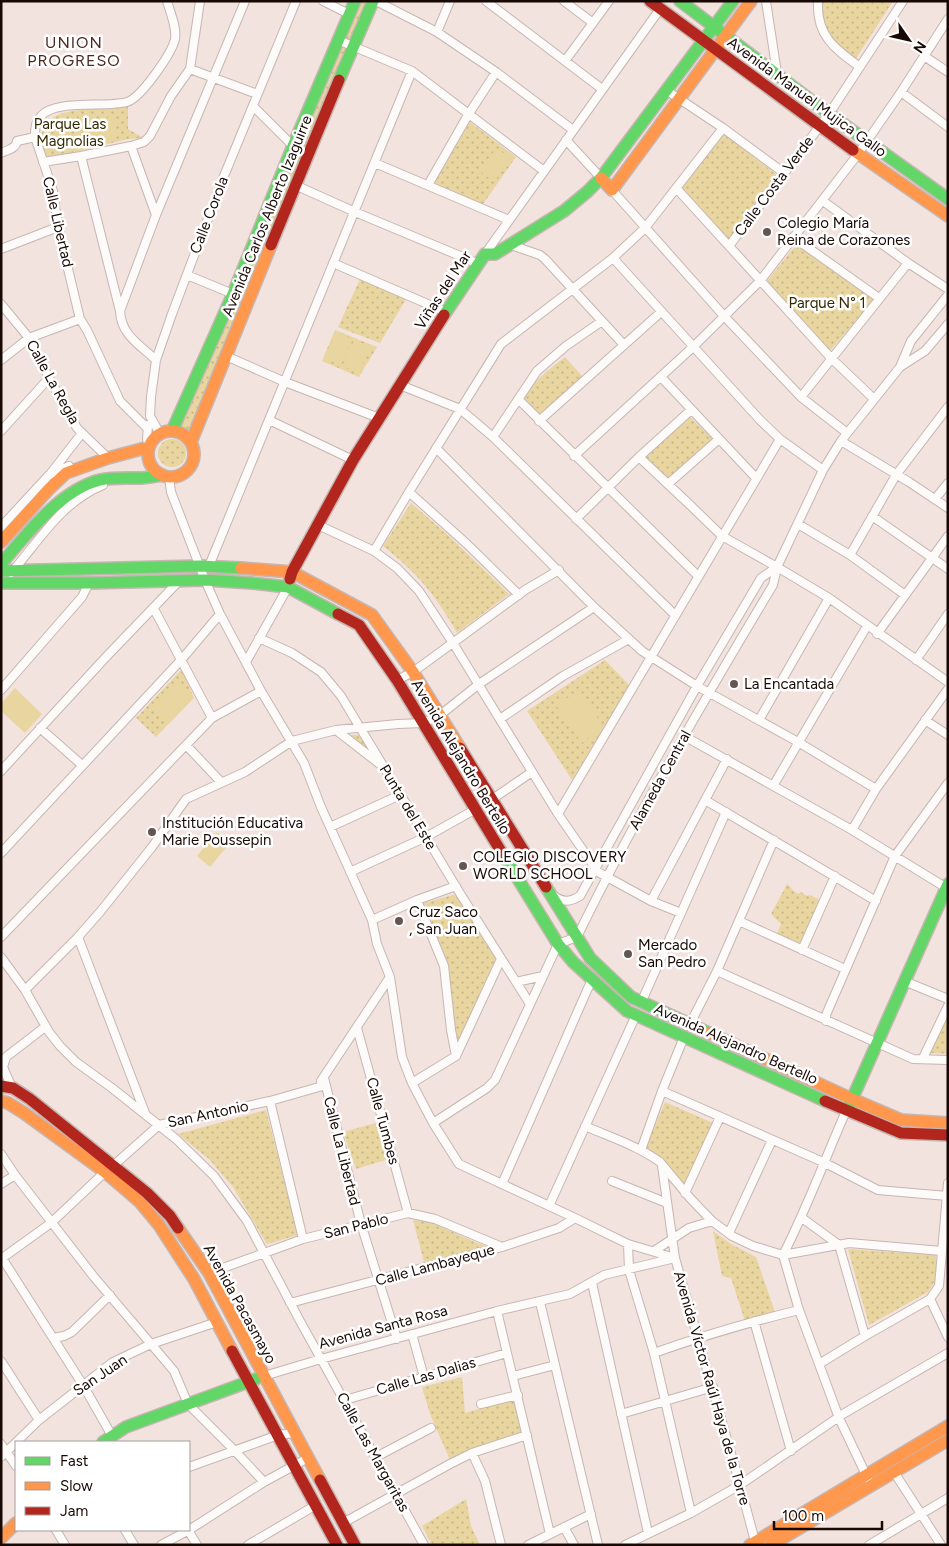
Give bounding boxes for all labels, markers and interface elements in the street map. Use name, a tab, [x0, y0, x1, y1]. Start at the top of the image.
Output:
north arrow	[884, 15, 934, 65]
district label: UNION PROGRESO	[27, 33, 121, 70]
street label: Avenida Manuel Mujica Gallo	[724, 33, 890, 161]
text: N	[909, 38, 929, 56]
street label: Avenida Carlos Alberto Izaguirre	[218, 113, 316, 319]
park label: Parque Las Magnolias	[34, 115, 106, 150]
street label: Calle Costa Verde	[731, 132, 817, 240]
street label: Calle Corola	[186, 174, 232, 256]
street label: Calle Libertad	[39, 175, 77, 269]
place label: Colegio María Reina de Corazones	[777, 214, 910, 249]
marker: Colegio María Reina de Corazones	[761, 226, 773, 238]
street label: Viñas del Mar	[411, 247, 475, 333]
park label: Parque N° 1	[788, 294, 866, 312]
street label: Calle La Regla	[22, 337, 84, 427]
place label: La Encantada	[744, 675, 834, 693]
street label: Avenida Alejandro Bertello	[408, 676, 515, 838]
marker: La Encantada	[728, 678, 740, 690]
street label: Alameda Central	[625, 727, 695, 833]
street label: Punta del Este	[376, 761, 440, 853]
place label: Institución Educativa Marie Poussepin	[162, 814, 303, 849]
marker: Institución Educativa Marie Poussepin	[146, 826, 158, 838]
place label: COLEGIO DISCOVERY WORLD SCHOOL	[473, 848, 626, 883]
marker: COLEGIO DISCOVERY WORLD SCHOOL	[457, 860, 469, 872]
place label: Cruz Saco , San Juan	[409, 903, 478, 938]
marker: Cruz Saco , San Juan	[393, 915, 405, 927]
place label: Mercado San Pedro	[638, 936, 707, 971]
marker: Mercado San Pedro	[622, 948, 634, 960]
street label: Avenida Alejandro Bertello	[651, 1000, 821, 1088]
street label: Calle Tumbes	[363, 1075, 403, 1167]
street label: Calle La Libertad	[320, 1095, 364, 1207]
street label: San Antonio	[166, 1097, 250, 1131]
street label: San Pablo	[322, 1209, 390, 1243]
street label: Calle Lambayeque	[373, 1240, 497, 1290]
street label: Avenida Pacasmayo	[200, 1241, 280, 1367]
street label: Avenida Víctor Raúl Haya de la Torre	[670, 1269, 754, 1507]
street label: Avenida Santa Rosa	[317, 1301, 449, 1353]
street label: San Juan	[70, 1350, 130, 1400]
street label: Calle Las Dalias	[374, 1353, 478, 1399]
street label: Calle Las Margaritas	[333, 1389, 413, 1515]
legend	[15, 1441, 190, 1531]
text: Fast	[60, 1452, 89, 1470]
text: Slow	[60, 1477, 93, 1495]
scale bar	[774, 1498, 882, 1530]
text: Jam	[60, 1502, 88, 1520]
text: 100 m	[782, 1507, 824, 1525]

